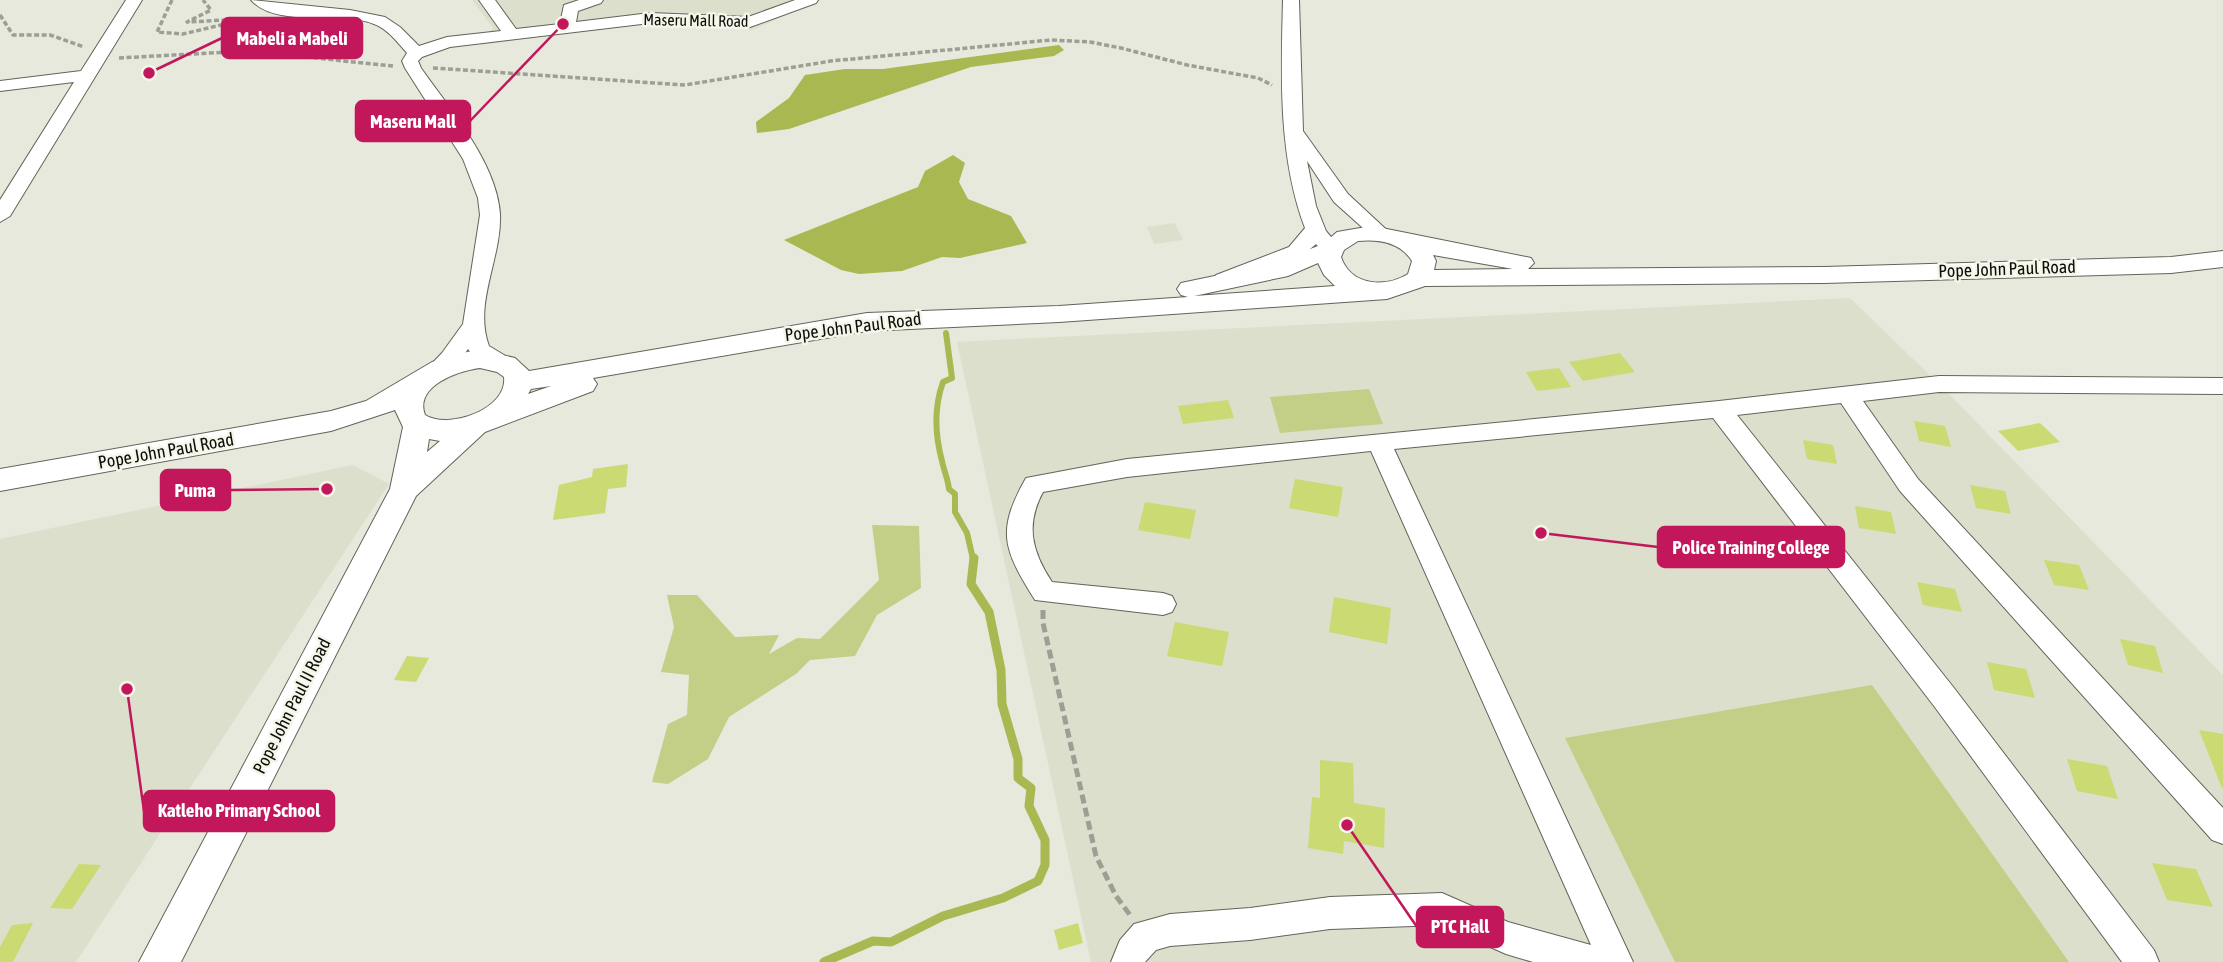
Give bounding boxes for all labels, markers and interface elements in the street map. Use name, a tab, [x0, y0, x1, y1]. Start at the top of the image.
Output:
street label: Maseru Mall Road	[643, 10, 749, 30]
callout: Mabeli a Mabeli	[222, 18, 362, 58]
text: Mabeli a Mabeli	[236, 27, 348, 49]
callout: Maseru Mall	[356, 101, 470, 141]
text: Maseru Mall	[370, 110, 457, 132]
street label: Pope John Paul Road	[1938, 256, 2076, 281]
street label: Pope John Paul Road	[783, 308, 922, 345]
street label: Pope John Paul Road	[96, 428, 235, 473]
callout: Puma	[161, 470, 230, 510]
text: Puma	[174, 479, 216, 501]
callout: Police Training College	[1658, 527, 1844, 567]
text: Police Training College	[1672, 536, 1830, 558]
street label: Pope John Paul II Road	[248, 635, 335, 777]
callout: Katleho Primary School	[144, 791, 334, 831]
text: Katleho Primary School	[158, 799, 321, 821]
callout: PTC Hall	[1417, 907, 1503, 947]
text: PTC Hall	[1431, 915, 1490, 937]

